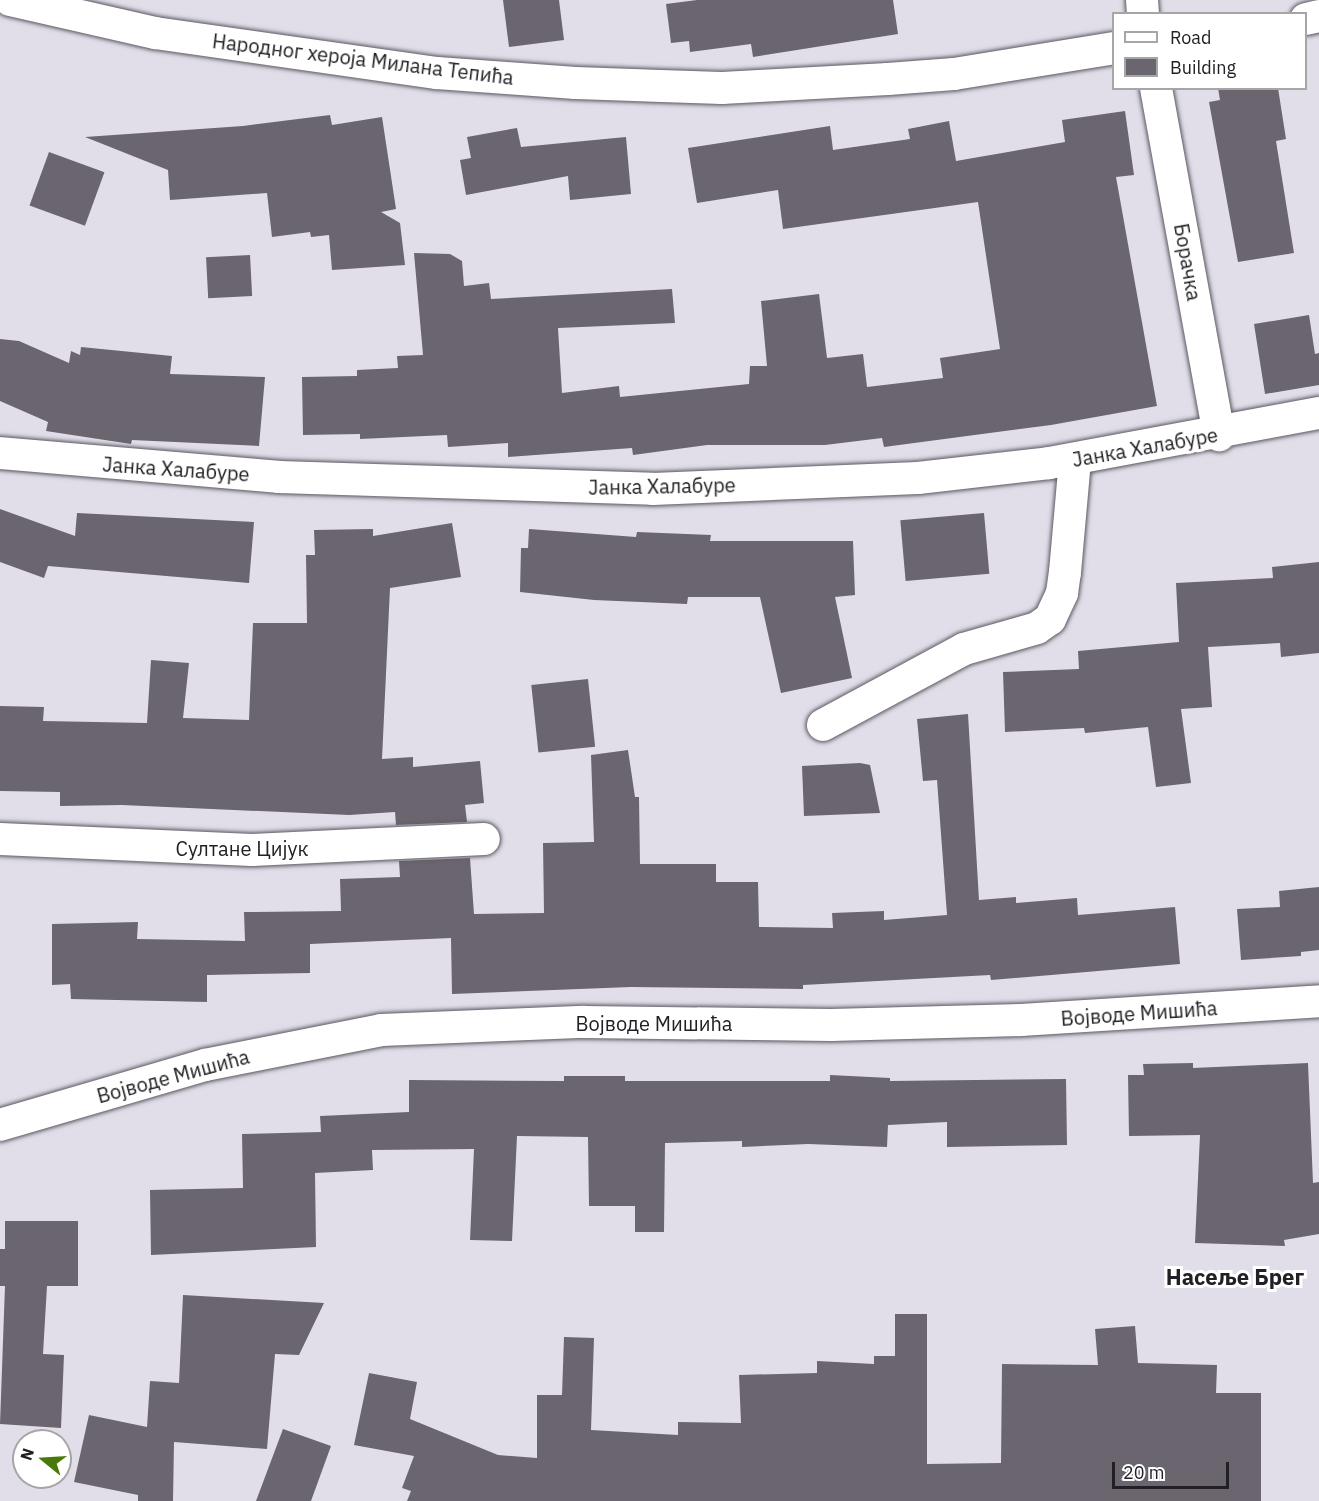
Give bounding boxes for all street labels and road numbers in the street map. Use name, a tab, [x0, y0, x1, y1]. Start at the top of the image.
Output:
street label: Народног хероја Милана Тепића	[211, 29, 515, 89]
street label: Борачка	[1169, 221, 1207, 303]
street label: Јанка Халабуре	[1070, 422, 1220, 472]
street label: Јанка Халабуре	[102, 452, 250, 486]
street label: Јанка Халабуре	[588, 473, 736, 499]
street label: Султане Цијук	[175, 836, 309, 860]
street label: Војводе Мишића	[1060, 996, 1218, 1030]
street label: Војводе Мишића	[576, 1011, 732, 1035]
street label: Војводе Мишића	[94, 1044, 252, 1108]

